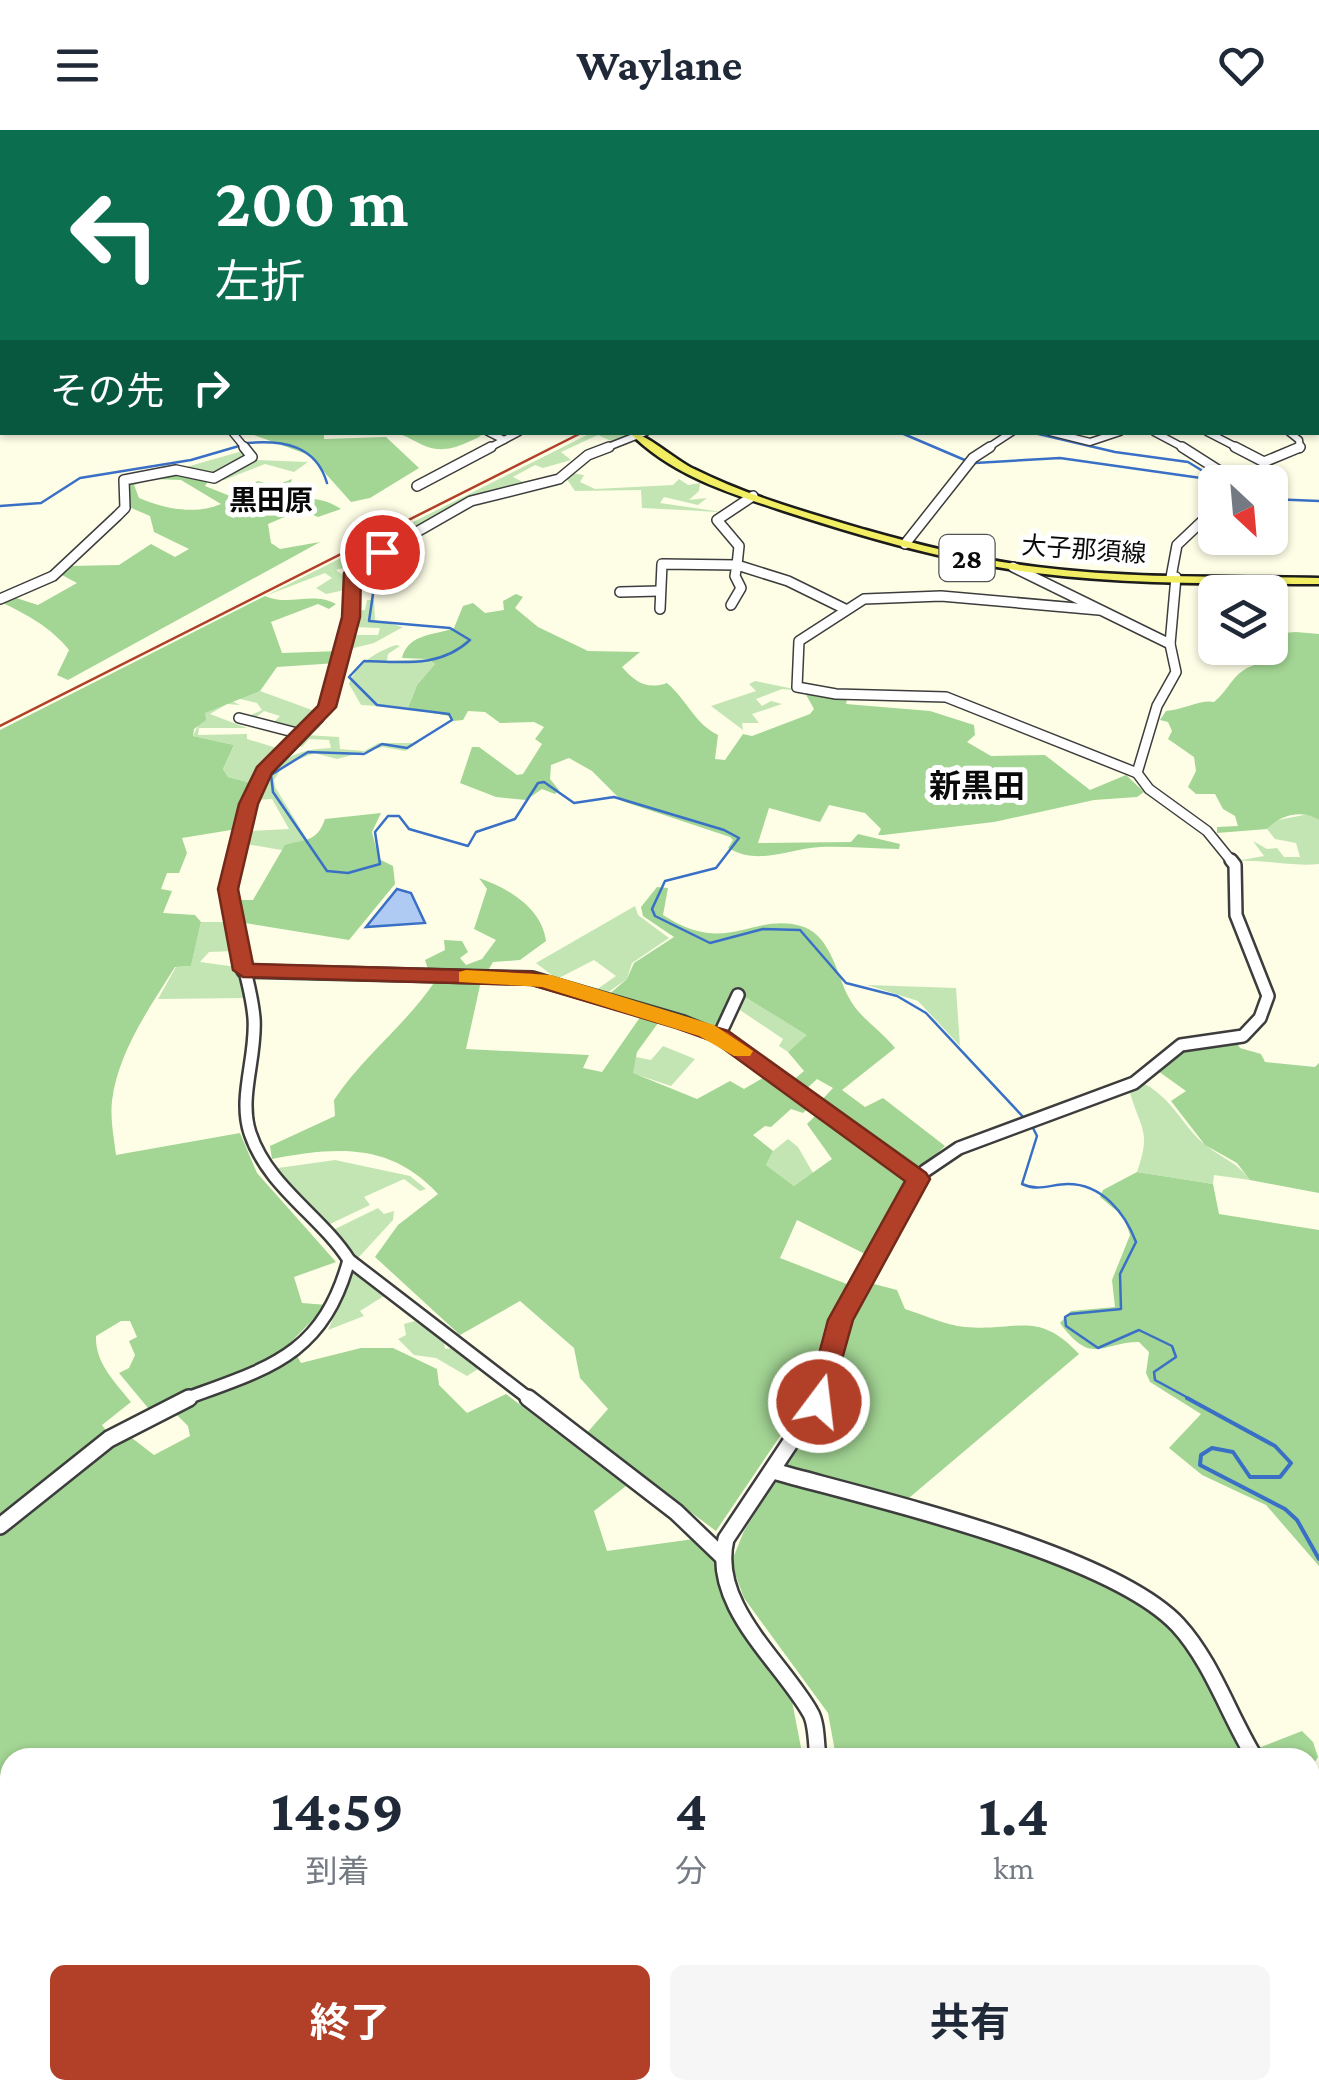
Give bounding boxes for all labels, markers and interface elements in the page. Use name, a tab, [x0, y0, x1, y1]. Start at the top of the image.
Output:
icon: menu	[50, 38, 105, 93]
icon: heart	[1214, 38, 1269, 93]
text: Waylane	[576, 40, 743, 90]
text: 200 m	[215, 163, 408, 241]
icon: left	[50, 170, 180, 300]
text: 左折	[215, 257, 305, 307]
icon: right	[184, 360, 239, 415]
text: その先	[50, 370, 164, 412]
north arrow	[1198, 465, 1288, 555]
map controls	[1198, 465, 1288, 665]
district label: 黒田原	[229, 485, 313, 516]
pin	[340, 510, 425, 595]
icon: arrive	[355, 525, 410, 580]
street label: 大子那須線	[1021, 532, 1147, 567]
road number: 28	[940, 535, 994, 581]
button: layers	[1198, 575, 1288, 665]
district label: 新黒田	[929, 768, 1025, 804]
position arrow	[767, 1350, 871, 1454]
text: 14:59	[271, 1776, 404, 1843]
text: 4	[675, 1776, 707, 1843]
text: 1.4	[978, 1781, 1049, 1848]
text: km	[993, 1850, 1034, 1886]
text: 到着	[306, 1853, 370, 1889]
text: 分	[675, 1853, 707, 1889]
button: 終了	[50, 1965, 650, 2080]
button: 共有	[670, 1965, 1270, 2080]

